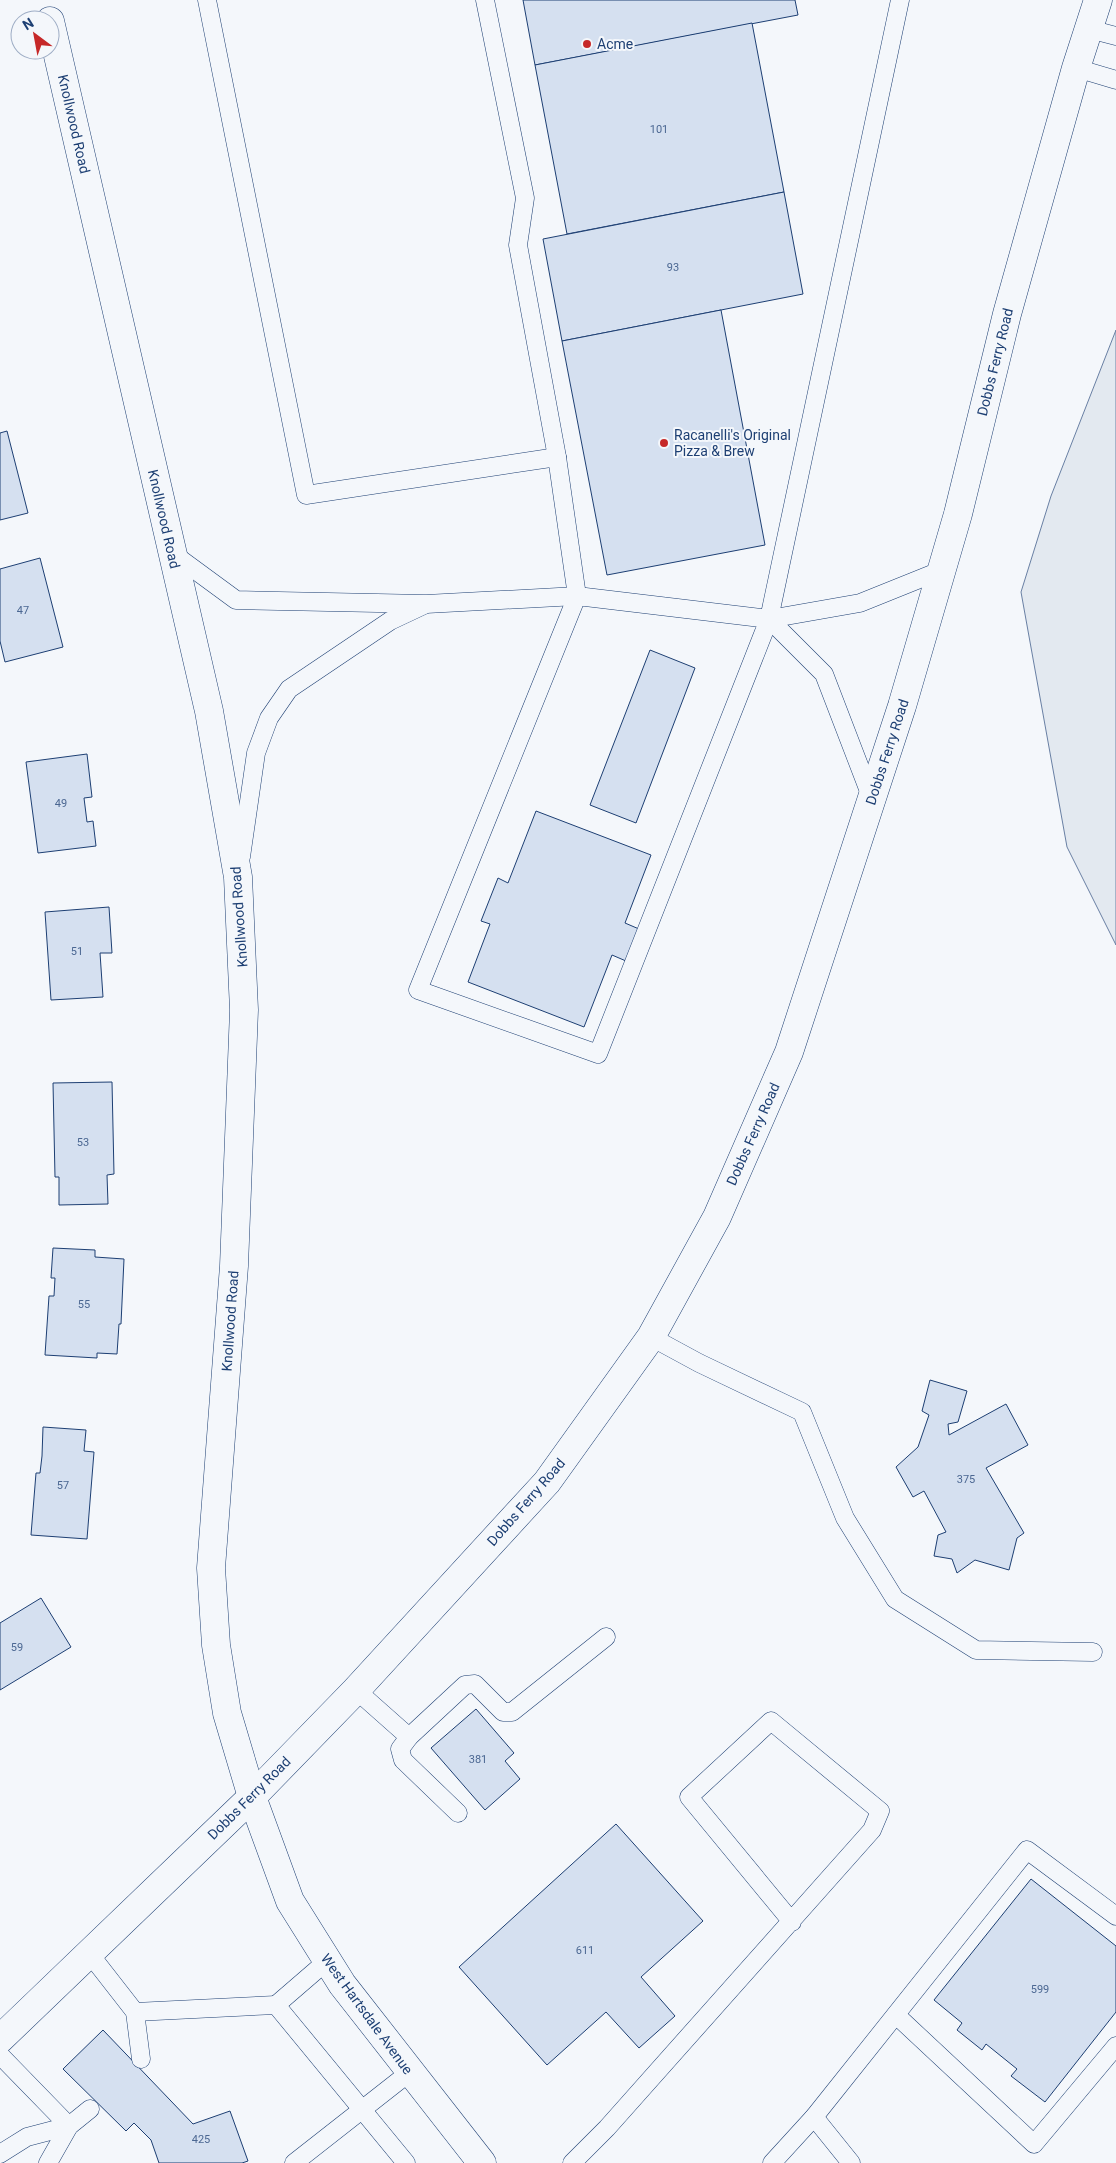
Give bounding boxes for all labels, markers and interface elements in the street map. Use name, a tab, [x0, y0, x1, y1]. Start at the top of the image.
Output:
north arrow	[10, 10, 60, 60]
text: N	[20, 15, 37, 33]
place label: Acme	[597, 36, 633, 52]
marker: Acme	[581, 38, 593, 50]
street label: Knollwood Road	[55, 73, 93, 175]
house number: 101	[650, 123, 668, 136]
house number: 93	[667, 261, 679, 274]
street label: Dobbs Ferry Road	[974, 306, 1016, 418]
place label: Racanelli's Original Pizza & Brew	[674, 427, 791, 459]
marker: Racanelli's Original Pizza & Brew	[658, 437, 670, 449]
street label: Knollwood Road	[145, 468, 183, 570]
house number: 47	[17, 604, 29, 617]
street label: Dobbs Ferry Road	[862, 697, 912, 807]
house number: 49	[55, 797, 67, 810]
street label: Knollwood Road	[227, 866, 251, 968]
house number: 51	[71, 945, 83, 958]
street label: Dobbs Ferry Road	[723, 1080, 783, 1188]
house number: 53	[77, 1136, 89, 1149]
street label: Knollwood Road	[218, 1270, 242, 1372]
house number: 55	[78, 1298, 90, 1311]
street label: Dobbs Ferry Road	[484, 1455, 568, 1549]
house number: 375	[957, 1473, 975, 1486]
house number: 57	[57, 1479, 69, 1492]
house number: 59	[11, 1641, 23, 1654]
street label: Dobbs Ferry Road	[204, 1753, 294, 1843]
house number: 381	[469, 1753, 487, 1766]
house number: 611	[576, 1944, 594, 1957]
street label: West Hartsdale Avenue	[318, 1951, 416, 2077]
house number: 599	[1031, 1983, 1049, 1996]
house number: 425	[192, 2133, 210, 2146]

